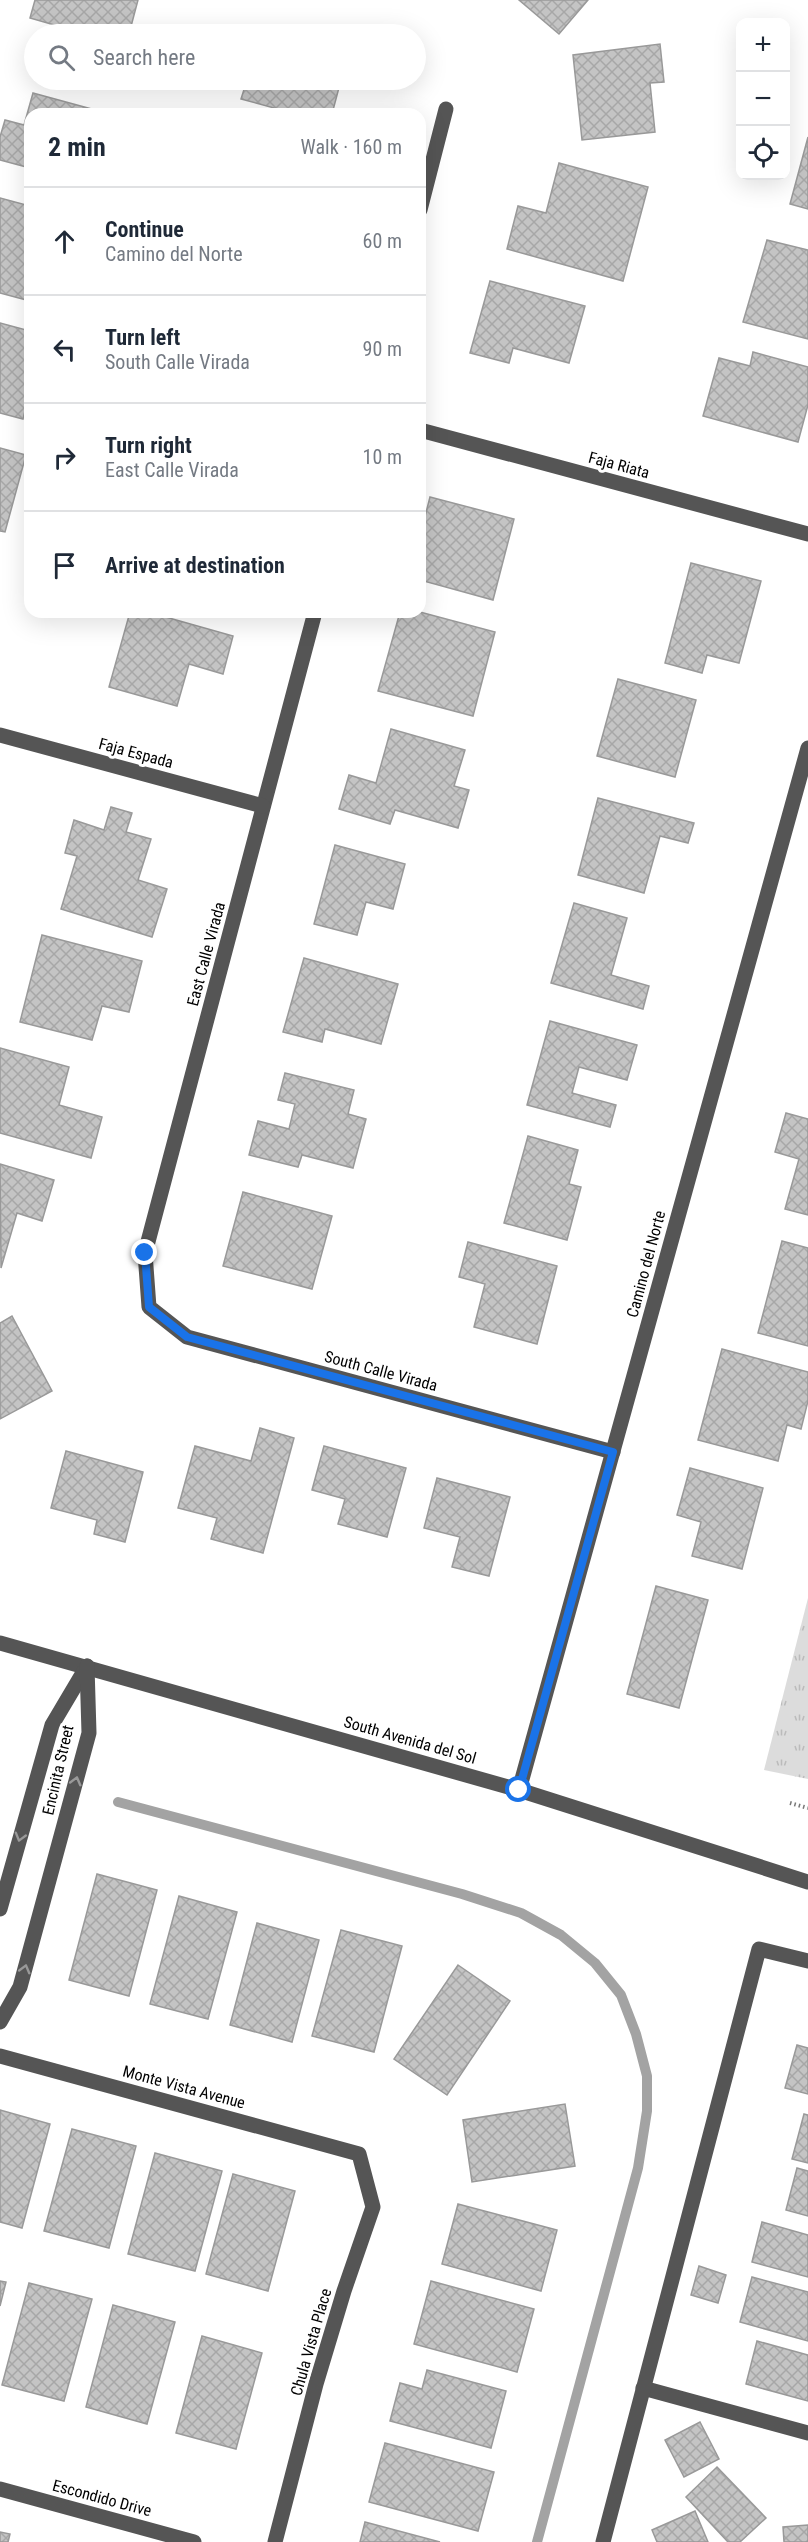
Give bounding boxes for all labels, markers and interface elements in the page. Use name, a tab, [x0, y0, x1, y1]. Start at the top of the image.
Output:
map controls	[736, 18, 790, 180]
button: +	[736, 18, 790, 72]
search box	[24, 24, 426, 90]
icon: search	[45, 41, 78, 74]
text: Search here	[93, 45, 195, 70]
button: −	[736, 72, 790, 126]
button: locate	[736, 126, 790, 180]
text: 2 min	[48, 132, 106, 162]
text: Walk · 160 m	[301, 135, 402, 159]
text: Continue	[105, 217, 184, 242]
icon: ahead	[48, 225, 81, 258]
text: 60 m	[363, 229, 402, 253]
text: Camino del Norte	[105, 242, 243, 266]
text: Turn left	[105, 325, 180, 350]
icon: left	[48, 333, 81, 366]
text: 90 m	[363, 337, 402, 361]
text: South Calle Virada	[105, 350, 250, 374]
text: Turn right	[105, 433, 192, 458]
icon: right	[48, 441, 81, 474]
text: 10 m	[363, 445, 402, 469]
street label: Faja Riata	[586, 448, 652, 482]
text: East Calle Virada	[105, 458, 239, 482]
icon: arrive	[48, 549, 81, 582]
text: Arrive at destination	[105, 553, 285, 578]
street label: Faja Espada	[97, 734, 175, 772]
street label: East Calle Virada	[183, 900, 229, 1008]
street label: Camino del Norte	[623, 1208, 669, 1320]
route end	[131, 1239, 157, 1265]
street label: South Calle Virada	[323, 1347, 439, 1395]
street label: South Avenida del Sol	[342, 1712, 478, 1768]
street label: Encinita Street	[38, 1723, 78, 1817]
one-way arrow	[68, 1776, 81, 1786]
route start	[505, 1776, 531, 1802]
one-way arrow	[15, 1832, 28, 1842]
one-way arrow	[17, 1964, 30, 1974]
street label: Monte Vista Avenue	[121, 2062, 247, 2112]
street label: Chula Vista Place	[287, 2286, 335, 2398]
street label: Escondido Drive	[50, 2476, 154, 2520]

